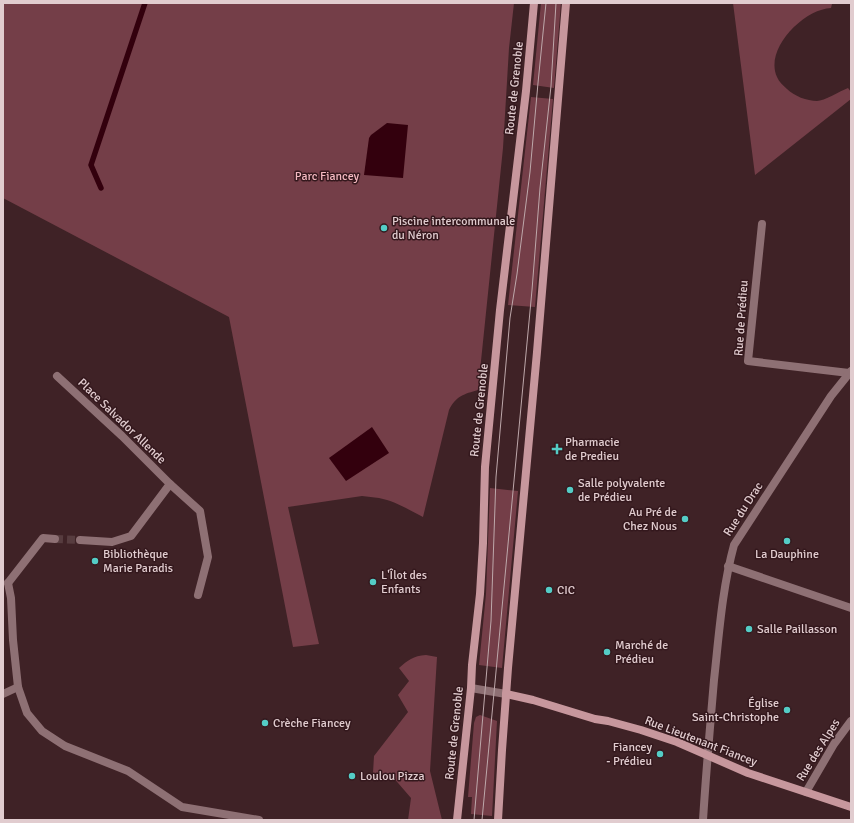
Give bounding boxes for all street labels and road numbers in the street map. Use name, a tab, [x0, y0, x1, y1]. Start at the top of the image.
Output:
street label: Route de Grenoble	[502, 41, 527, 136]
street label: Rue de Prédieu	[731, 280, 752, 357]
street label: Route de Grenoble	[467, 363, 492, 458]
street label: Place Salvador Allende	[74, 375, 169, 467]
street label: Rue du Drac	[720, 479, 767, 539]
street label: Route de Grenoble	[442, 686, 467, 781]
street label: Rue Lieutenant Fiancey	[642, 713, 760, 770]
street label: Rue des Alpes	[793, 716, 844, 784]

